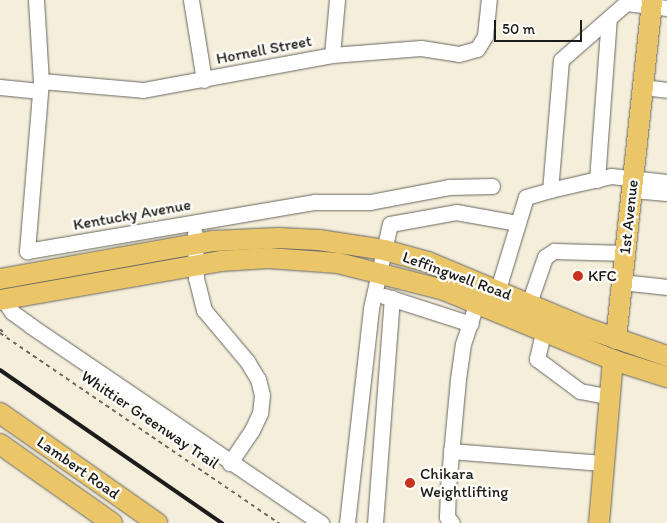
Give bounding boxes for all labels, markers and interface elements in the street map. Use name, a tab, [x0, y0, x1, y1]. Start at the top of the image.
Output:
scale bar	[497, 10, 584, 42]
text: 50 m	[502, 20, 535, 38]
street label: Hornell Street	[215, 31, 313, 69]
street label: 1st Avenue	[616, 179, 642, 255]
street label: Kentucky Avenue	[72, 195, 192, 235]
street label: Leffingwell Road	[400, 247, 514, 305]
place label: KFC	[588, 266, 617, 286]
marker: KFC	[572, 270, 584, 282]
street label: Whittier Greenway Trail	[78, 367, 222, 473]
street label: Lambert Road	[33, 433, 123, 503]
place label: Chikara Weightlifting	[420, 464, 508, 502]
marker: Chikara Weightlifting	[404, 477, 416, 489]

